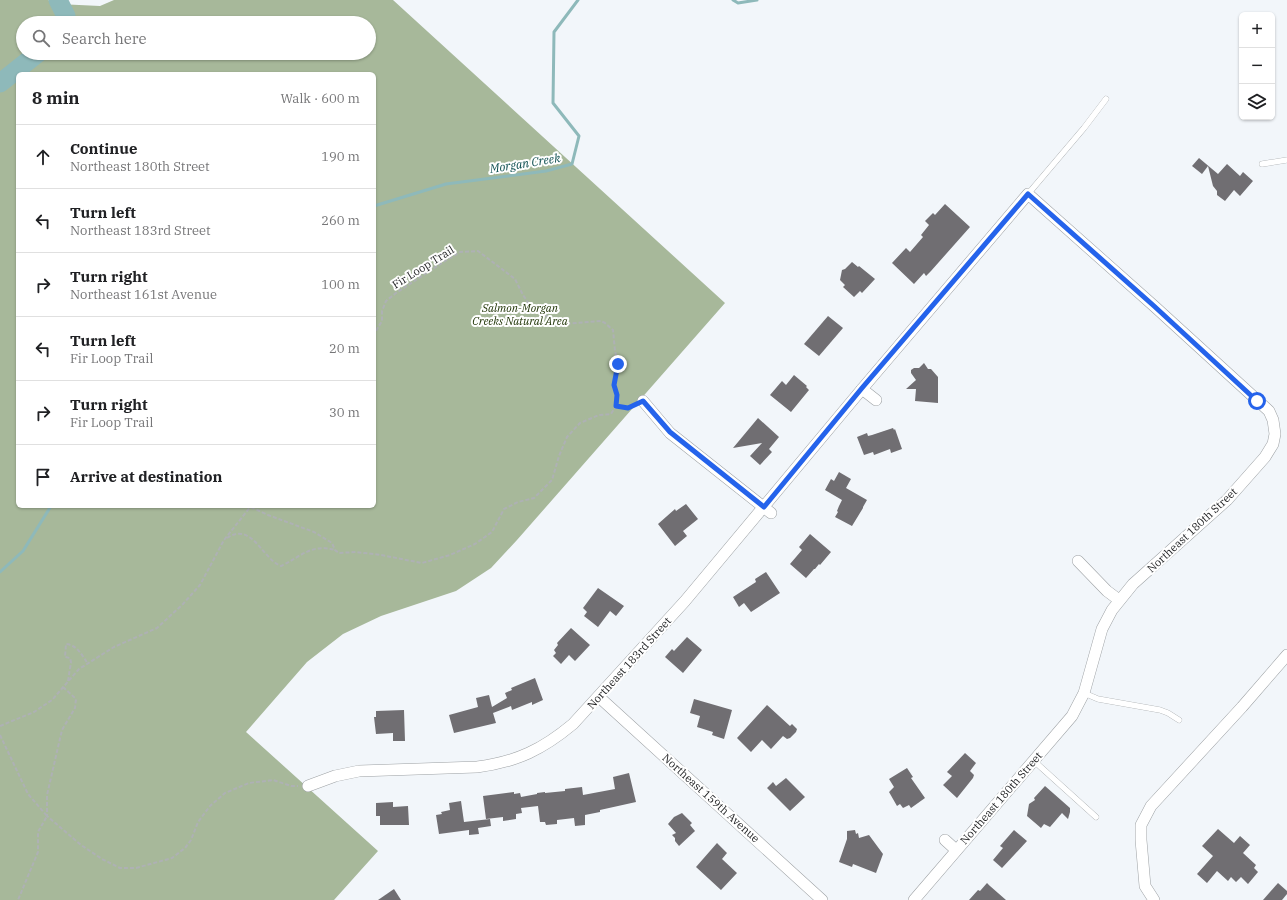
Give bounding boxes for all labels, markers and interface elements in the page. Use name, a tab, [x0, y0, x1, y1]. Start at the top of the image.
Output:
map controls	[1239, 12, 1275, 120]
button: +	[1239, 12, 1275, 48]
search box	[16, 16, 376, 60]
icon: search	[30, 27, 52, 49]
text: Search here	[62, 29, 147, 48]
button: −	[1239, 48, 1275, 84]
button: layers	[1239, 84, 1275, 120]
text: 8 min	[32, 87, 80, 109]
text: Walk · 600 m	[281, 90, 360, 107]
text: Continue	[70, 139, 137, 158]
icon: ahead	[32, 146, 54, 168]
text: 190 m	[321, 148, 360, 165]
water label: Morgan Creek	[488, 150, 562, 176]
text: Northeast 180th Street	[70, 158, 210, 175]
text: Turn left	[70, 203, 136, 222]
icon: left	[32, 210, 54, 232]
text: 260 m	[321, 212, 360, 229]
text: Northeast 183rd Street	[70, 222, 211, 239]
street label: Fir Loop Trail	[389, 242, 457, 292]
text: Turn right	[70, 267, 148, 286]
icon: right	[32, 274, 54, 296]
text: 100 m	[321, 276, 360, 293]
text: Northeast 161st Avenue	[70, 286, 217, 303]
park label: Salmon-Morgan Creeks Natural Area	[472, 301, 568, 328]
text: Turn left	[70, 331, 136, 350]
icon: left	[32, 338, 54, 360]
text: 20 m	[329, 340, 360, 357]
text: Fir Loop Trail	[70, 350, 153, 367]
route end	[609, 355, 627, 373]
route start	[1248, 392, 1266, 410]
text: Turn right	[70, 395, 148, 414]
icon: right	[32, 402, 54, 424]
text: 30 m	[329, 404, 360, 421]
text: Fir Loop Trail	[70, 414, 153, 431]
icon: arrive	[32, 466, 54, 488]
text: Arrive at destination	[70, 467, 222, 486]
street label: Northeast 180th Street	[1144, 485, 1240, 575]
street label: Northeast 183rd Street	[584, 614, 674, 712]
street label: Northeast 180th Street	[957, 749, 1045, 847]
street label: Northeast 159th Avenue	[660, 751, 763, 845]

